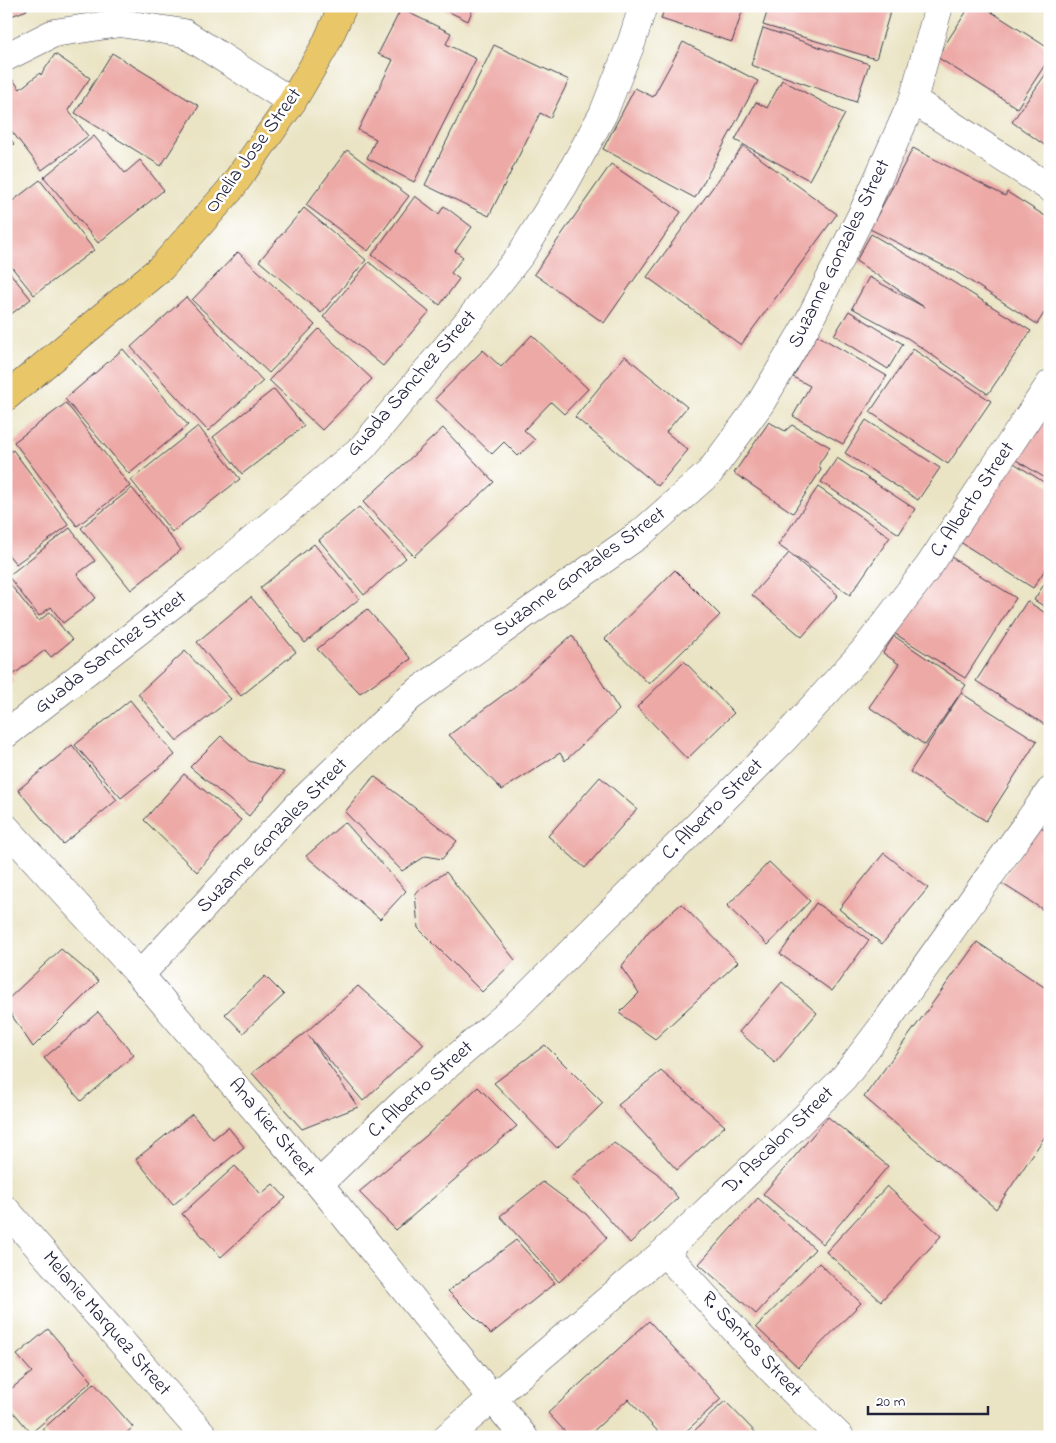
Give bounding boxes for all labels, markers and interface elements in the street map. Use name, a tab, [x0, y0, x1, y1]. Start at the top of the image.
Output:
street label: Onelia Jose Street	[198, 82, 310, 220]
street label: Suzanne Gonzales Street	[782, 154, 899, 353]
street label: Guada Sanchez Street	[340, 304, 484, 464]
street label: C. Alberto Street	[924, 436, 1023, 564]
street label: Suzanne Gonzales Street	[488, 500, 672, 646]
street label: Guada Sanchez Street	[29, 584, 194, 722]
street label: Suzanne Gonzales Street	[191, 751, 356, 921]
street label: C. Alberto Street	[655, 752, 771, 868]
street label: C. Alberto Street	[362, 1034, 481, 1146]
street label: Ana Kier Street	[221, 1072, 321, 1184]
street label: D. Ascalon Street	[716, 1080, 841, 1202]
street label: Melanie Marquez Street	[35, 1245, 178, 1403]
street label: R. Santos Street	[694, 1285, 808, 1405]
scale bar	[868, 1383, 988, 1415]
text: 20 m	[876, 1391, 906, 1413]

